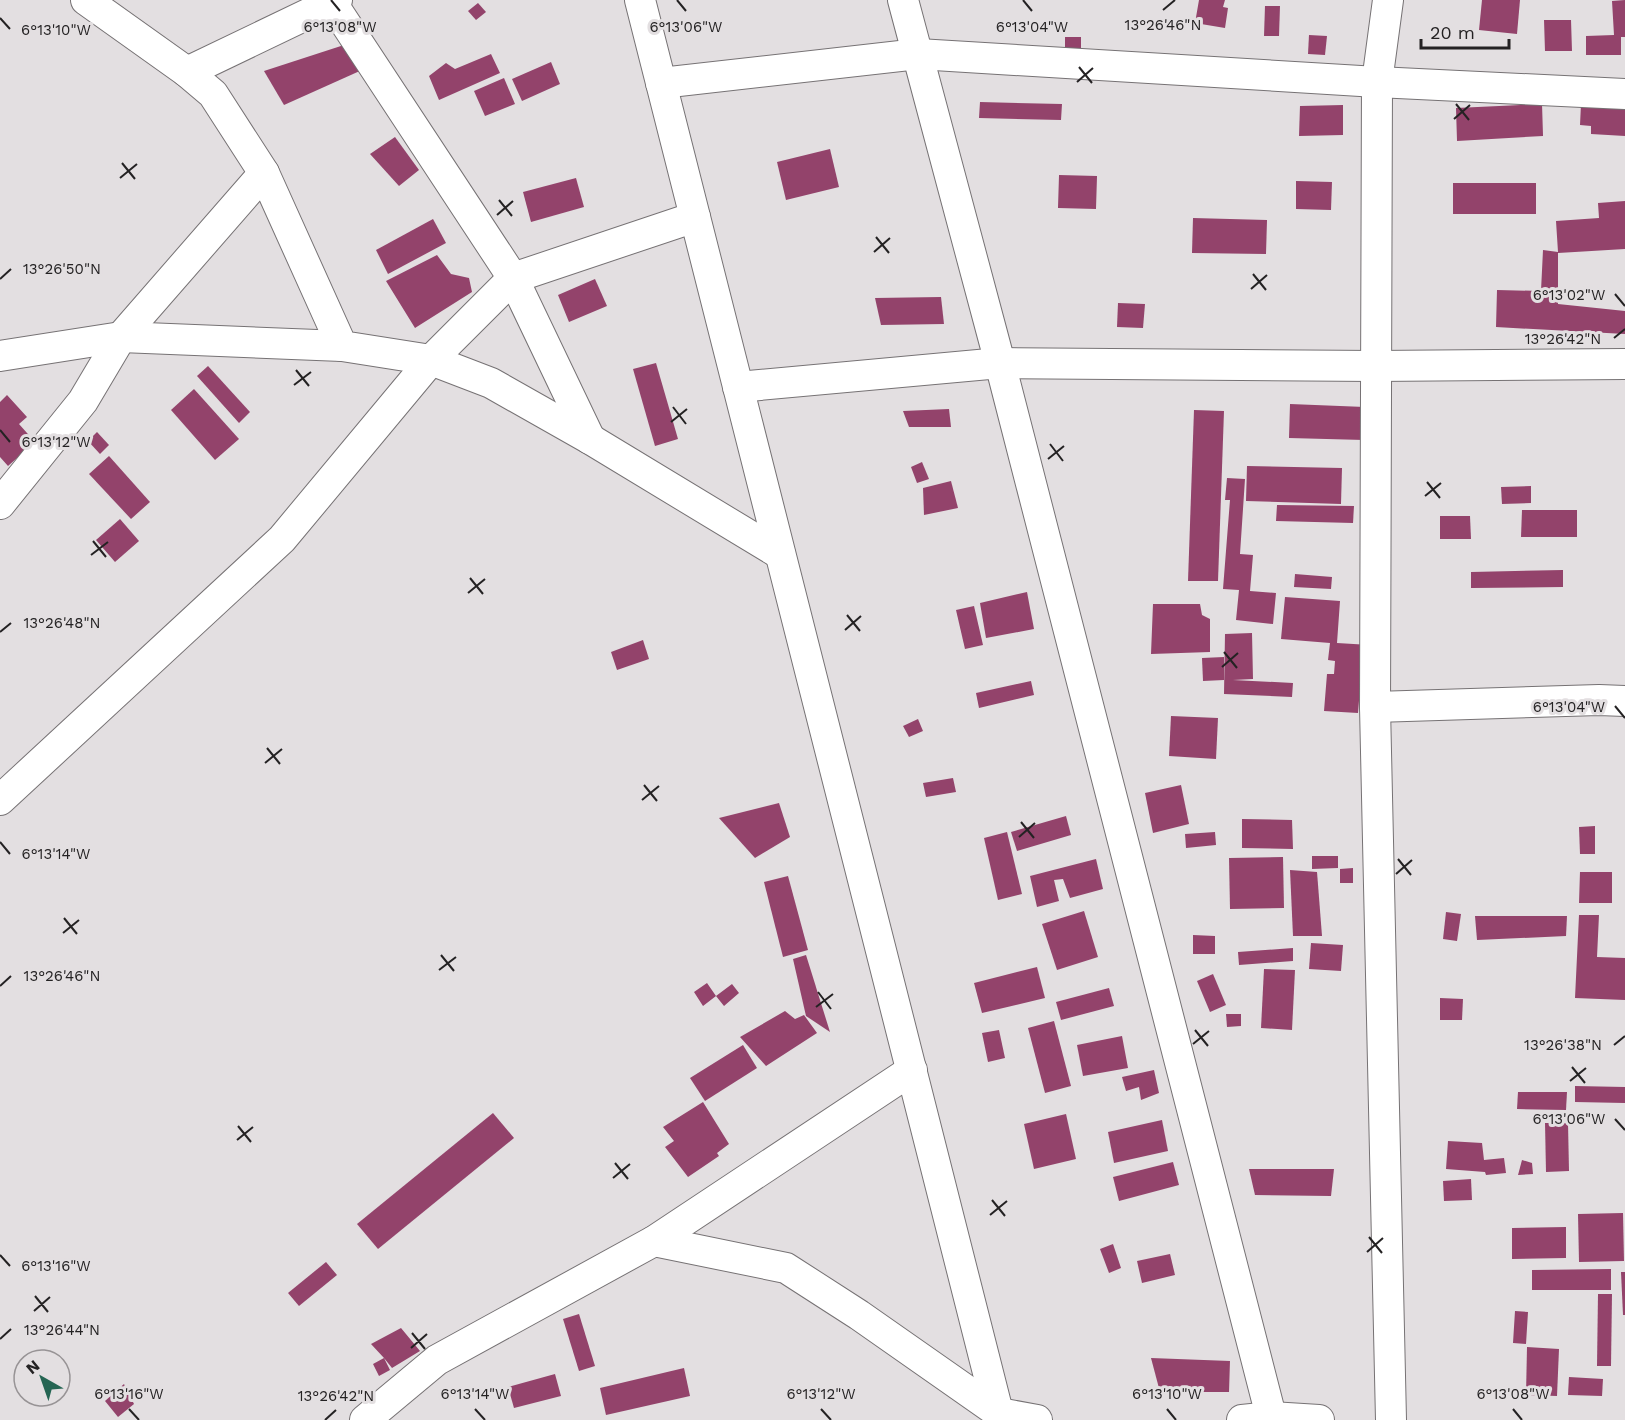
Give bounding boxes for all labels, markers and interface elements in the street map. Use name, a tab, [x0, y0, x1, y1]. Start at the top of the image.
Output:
scale bar	[1421, 12, 1510, 50]
text: 13°26'46"N	[1125, 16, 1201, 34]
text: 6°13'08"W	[303, 18, 377, 36]
text: 6°13'06"W	[649, 18, 723, 36]
text: 6°13'04"W	[996, 18, 1068, 36]
text: 6°13'10"W	[21, 21, 91, 39]
text: 20 m	[1430, 22, 1475, 43]
text: 13°26'50"N	[23, 260, 101, 278]
text: 6°13'02"W	[1533, 286, 1605, 304]
text: 13°26'42"N	[1525, 330, 1601, 348]
text: 6°13'12"W	[21, 433, 91, 451]
text: 13°26'48"N	[24, 614, 100, 632]
text: 6°13'04"W	[1533, 698, 1605, 716]
text: 6°13'14"W	[22, 845, 90, 863]
text: 13°26'46"N	[24, 967, 100, 985]
text: 13°26'38"N	[1524, 1036, 1602, 1054]
text: 6°13'06"W	[1532, 1110, 1606, 1128]
text: 6°13'16"W	[21, 1257, 91, 1275]
text: 13°26'44"N	[24, 1321, 100, 1339]
north arrow	[12, 1348, 72, 1408]
text: N	[22, 1356, 43, 1378]
text: 6°13'16"W	[94, 1385, 164, 1403]
text: 6°13'14"W	[441, 1385, 509, 1403]
text: 6°13'12"W	[786, 1385, 856, 1403]
text: 6°13'10"W	[1132, 1385, 1202, 1403]
text: 6°13'08"W	[1476, 1385, 1550, 1403]
text: 13°26'42"N	[298, 1387, 374, 1405]

